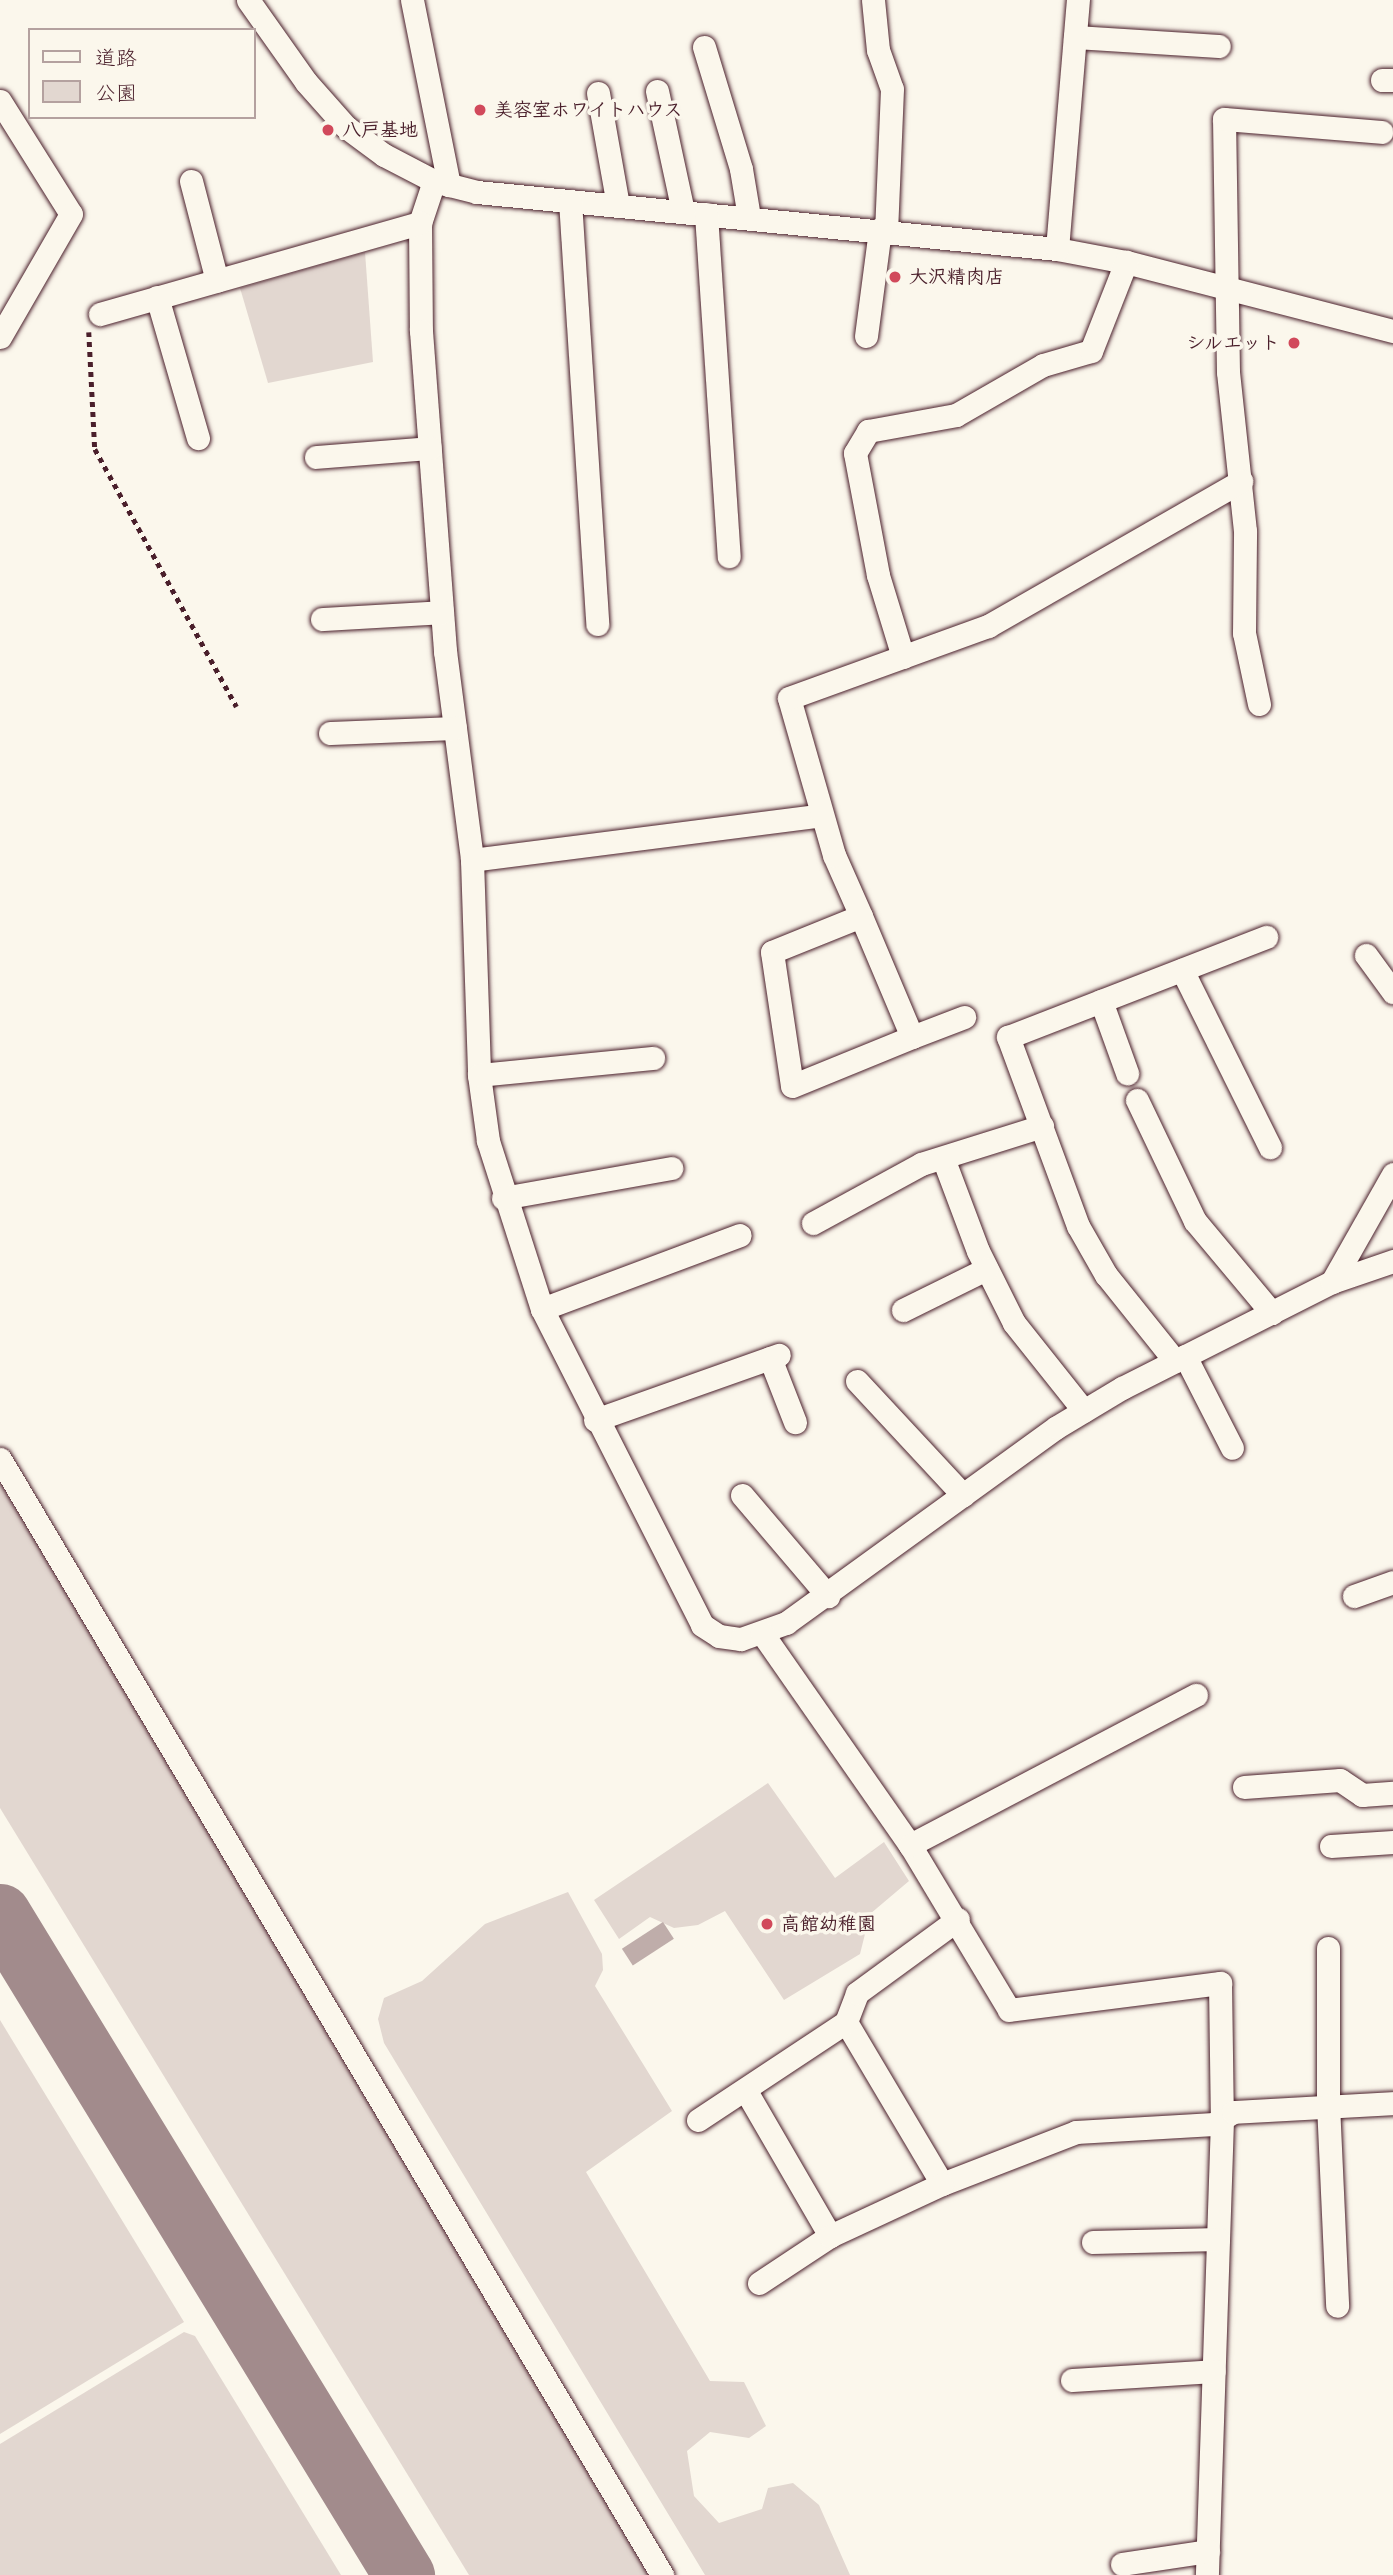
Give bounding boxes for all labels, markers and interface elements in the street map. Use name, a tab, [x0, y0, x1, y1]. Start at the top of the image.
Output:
legend	[28, 28, 256, 119]
text: 道路	[95, 44, 137, 72]
text: 公園	[95, 79, 137, 107]
place label: 美容室ホワイトハウス	[494, 99, 684, 121]
marker: 美容室ホワイトハウス	[472, 102, 488, 118]
place label: 八戸基地	[342, 119, 418, 141]
marker: 八戸基地	[320, 122, 336, 138]
place label: 大沢精肉店	[909, 266, 1004, 288]
marker: 大沢精肉店	[887, 269, 903, 285]
place label: シルエット	[1185, 332, 1280, 354]
marker: シルエット	[1286, 335, 1302, 351]
place label: 高館幼稚園	[781, 1913, 876, 1935]
marker: 高館幼稚園	[759, 1916, 775, 1932]

